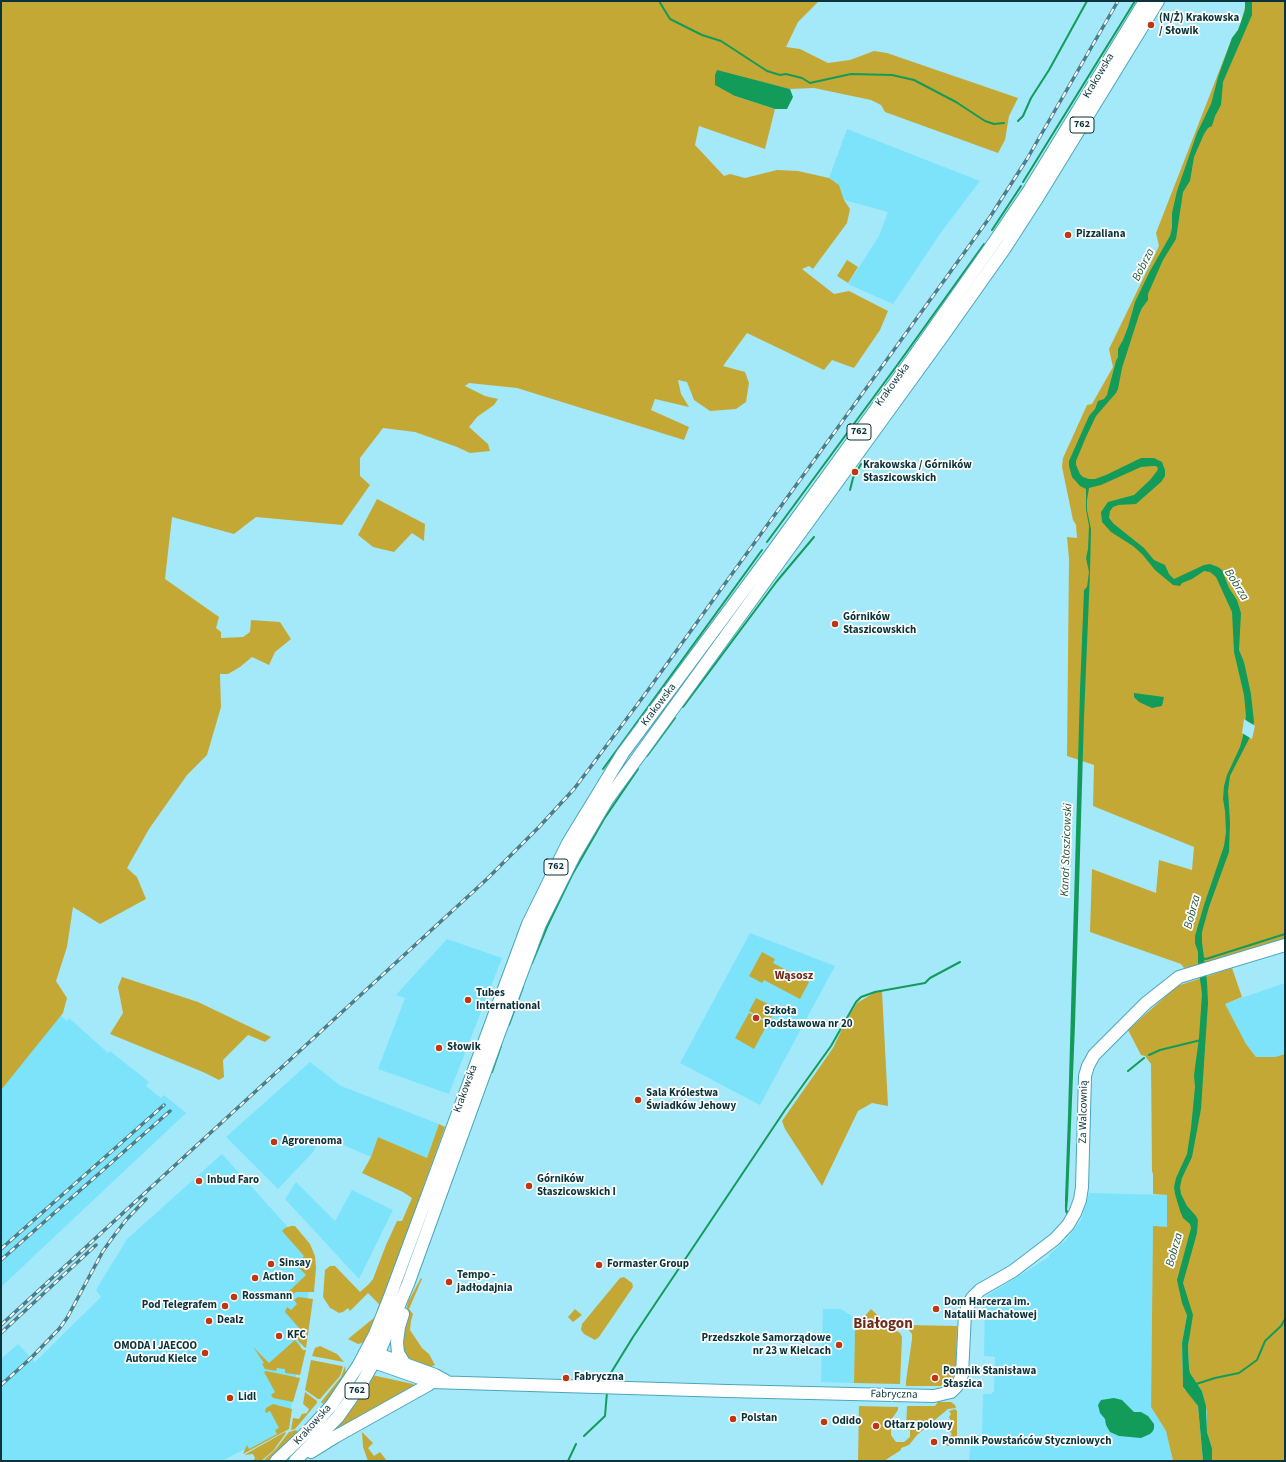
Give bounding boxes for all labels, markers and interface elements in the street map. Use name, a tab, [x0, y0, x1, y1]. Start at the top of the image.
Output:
place label: (N/Ż) Krakowska / Słowik	[1159, 12, 1239, 38]
marker: (N/Ż) Krakowska / Słowik	[1146, 20, 1156, 30]
street label: Krakowska	[1080, 51, 1118, 101]
road number: 762	[1070, 117, 1094, 133]
place label: Pizzaliana	[1076, 228, 1125, 242]
marker: Pizzaliana	[1063, 230, 1073, 240]
water label: Bobrza	[1130, 246, 1158, 284]
street label: Krakowska	[873, 361, 913, 409]
road number: 762	[847, 424, 871, 440]
place label: Krakowska / Górników Staszicowskich	[863, 459, 972, 485]
marker: Krakowska / Górników Staszicowskich	[850, 467, 860, 477]
water label: Bobrza	[1221, 566, 1251, 604]
place label: Górników Staszicowskich	[843, 611, 916, 637]
marker: Górników Staszicowskich	[830, 619, 840, 629]
street label: Krakowska	[639, 681, 679, 729]
water label: Kanał Staszicowski	[1058, 803, 1076, 897]
road number: 762	[544, 859, 568, 875]
water label: Bobrza	[1182, 893, 1204, 931]
district label: Wąsosz	[775, 969, 813, 983]
place label: Tubes International	[476, 987, 540, 1013]
marker: Tubes International	[463, 995, 473, 1005]
place label: Szkoła Podstawowa nr 20	[764, 1005, 853, 1031]
marker: Szkoła Podstawowa nr 20	[751, 1013, 761, 1023]
place label: Słowik	[447, 1041, 481, 1055]
marker: Słowik	[434, 1043, 444, 1053]
street label: Krakowska	[451, 1063, 481, 1115]
street label: Za Walcownią	[1077, 1080, 1091, 1144]
place label: Sala Królestwa Świadków Jehowy	[646, 1087, 736, 1113]
marker: Sala Królestwa Świadków Jehowy	[633, 1095, 643, 1105]
place label: Agrorenoma	[282, 1135, 342, 1149]
marker: Agrorenoma	[269, 1137, 279, 1147]
place label: Górników Staszicowskich I	[537, 1173, 616, 1199]
place label: Inbud Faro	[207, 1174, 259, 1188]
marker: Inbud Faro	[194, 1176, 204, 1186]
marker: Górników Staszicowskich I	[524, 1181, 534, 1191]
water label: Bobrza	[1163, 1231, 1187, 1269]
place label: Sinsay	[279, 1257, 311, 1271]
place label: Formaster Group	[607, 1258, 689, 1272]
marker: Sinsay	[266, 1259, 276, 1269]
marker: Formaster Group	[594, 1260, 604, 1270]
place label: Tempo - jadłodajnia	[457, 1269, 512, 1295]
place label: Action	[263, 1271, 294, 1285]
marker: Action	[250, 1273, 260, 1283]
marker: Tempo - jadłodajnia	[444, 1277, 454, 1287]
place label: Rossmann	[242, 1290, 292, 1304]
marker: Rossmann	[229, 1292, 239, 1302]
place label: Dom Harcerza im. Natalii Machałowej	[944, 1296, 1037, 1322]
place label: Pod Telegrafem	[142, 1299, 217, 1313]
marker: Pod Telegrafem	[220, 1301, 230, 1311]
marker: Dom Harcerza im. Natalii Machałowej	[931, 1304, 941, 1314]
place label: Dealz	[217, 1314, 244, 1328]
marker: Dealz	[204, 1316, 214, 1326]
district label: Białogon	[853, 1316, 913, 1334]
place label: KFC	[287, 1329, 306, 1343]
marker: KFC	[274, 1331, 284, 1341]
place label: Przedszkole Samorządowe nr 23 w Kielcach	[702, 1332, 831, 1358]
place label: OMODA I JAECOO Autorud Kielce	[114, 1340, 197, 1366]
marker: Przedszkole Samorządowe nr 23 w Kielcach	[834, 1340, 844, 1350]
marker: OMODA I JAECOO Autorud Kielce	[200, 1348, 210, 1358]
place label: Pomnik Stanisława Staszica	[943, 1365, 1036, 1391]
place label: Fabryczna	[574, 1371, 624, 1385]
marker: Fabryczna	[561, 1373, 571, 1383]
marker: Pomnik Stanisława Staszica	[930, 1373, 940, 1383]
road number: 762	[345, 1383, 369, 1399]
street label: Fabryczna	[870, 1388, 918, 1402]
place label: Lidl	[238, 1391, 256, 1405]
marker: Lidl	[225, 1393, 235, 1403]
street label: Krakowska	[291, 1402, 335, 1448]
place label: Polstan	[741, 1412, 777, 1426]
marker: Polstan	[728, 1414, 738, 1424]
place label: Odido	[832, 1415, 861, 1429]
marker: Odido	[819, 1417, 829, 1427]
place label: Ołtarz polowy	[884, 1419, 953, 1433]
marker: Ołtarz polowy	[871, 1421, 881, 1431]
place label: Pomnik Powstańców Styczniowych	[942, 1435, 1111, 1449]
marker: Pomnik Powstańców Styczniowych	[929, 1437, 939, 1447]

